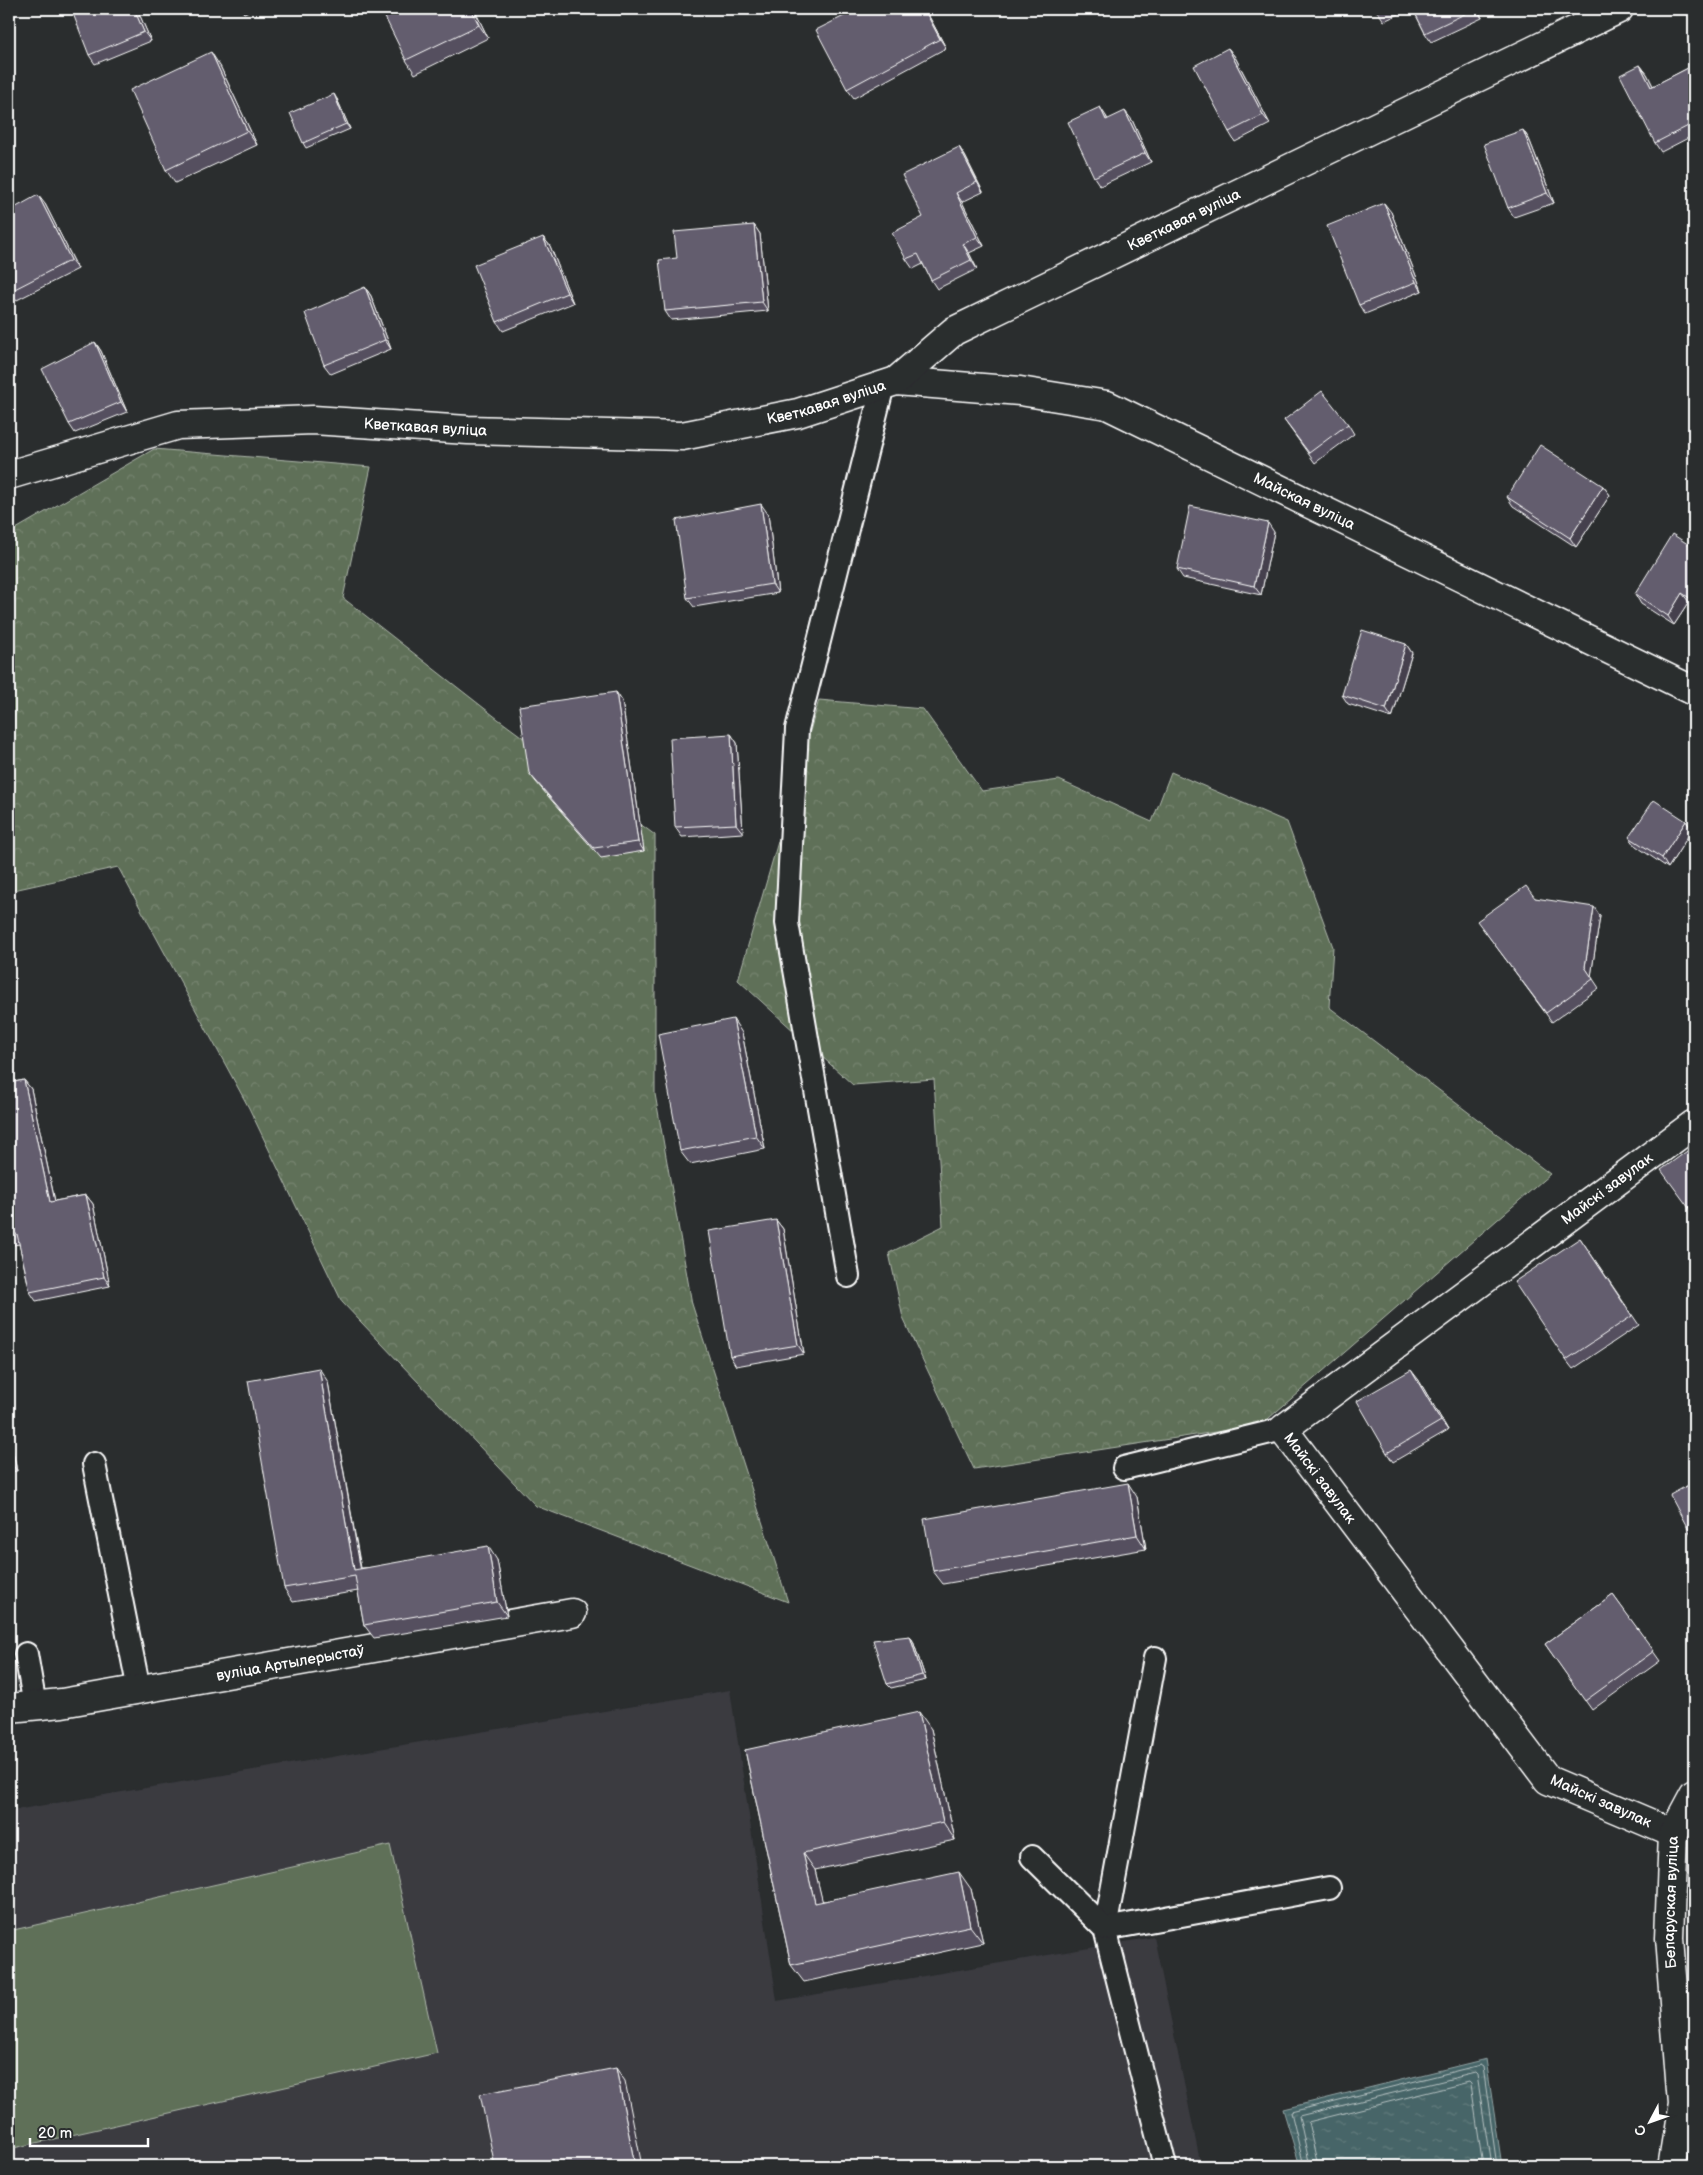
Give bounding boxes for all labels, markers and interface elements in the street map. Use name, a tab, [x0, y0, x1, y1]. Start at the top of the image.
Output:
street label: Кветкавая вуліца	[1124, 185, 1244, 256]
street label: Кветкавая вуліца	[765, 376, 888, 429]
street label: Кветкавая вуліца	[363, 414, 487, 441]
street label: Майская вуліца	[1250, 469, 1358, 535]
street label: Майскі завулак	[1558, 1149, 1657, 1229]
street label: Майскі завулак	[1279, 1429, 1360, 1528]
street label: вуліца Артылерыстаў	[215, 1641, 366, 1686]
street label: Майскі завулак	[1547, 1771, 1655, 1832]
street label: Беларуская вуліца	[1660, 1836, 1683, 1969]
north arrow	[1626, 2098, 1676, 2148]
scale bar	[30, 2115, 148, 2147]
text: С	[1631, 2121, 1650, 2139]
text: 20 m	[38, 2124, 72, 2143]

